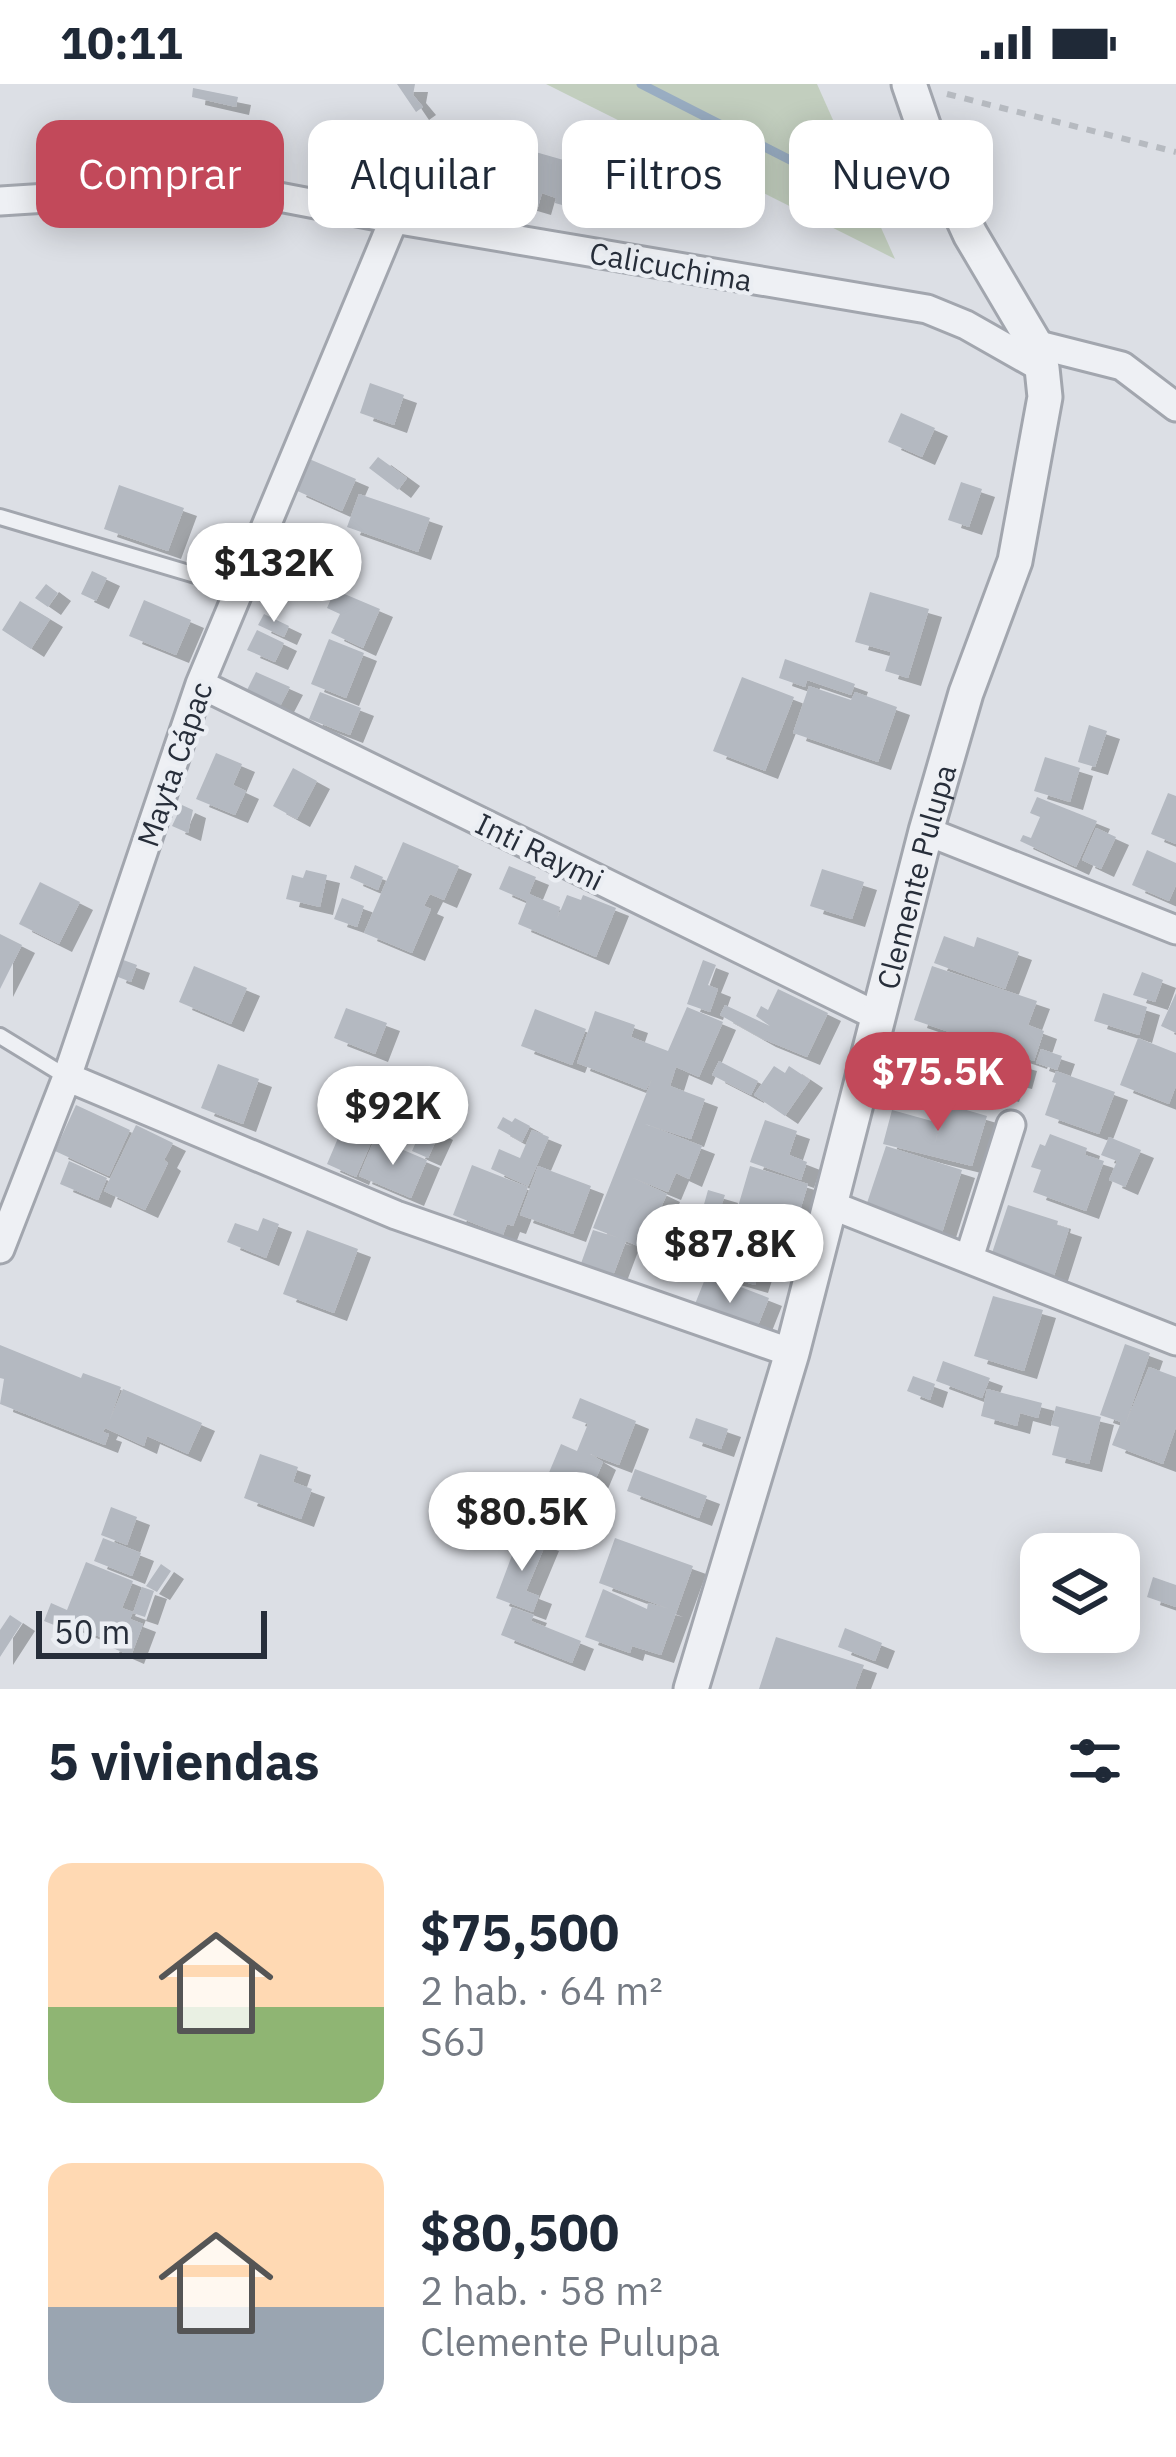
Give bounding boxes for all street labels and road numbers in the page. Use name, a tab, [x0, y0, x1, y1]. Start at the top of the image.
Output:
street label: Calicuchima	[587, 233, 755, 299]
street label: Mayta Cápac	[128, 676, 220, 852]
street label: Clemente Pulupa	[867, 760, 964, 993]
street label: Inti Raymi	[470, 803, 610, 899]

